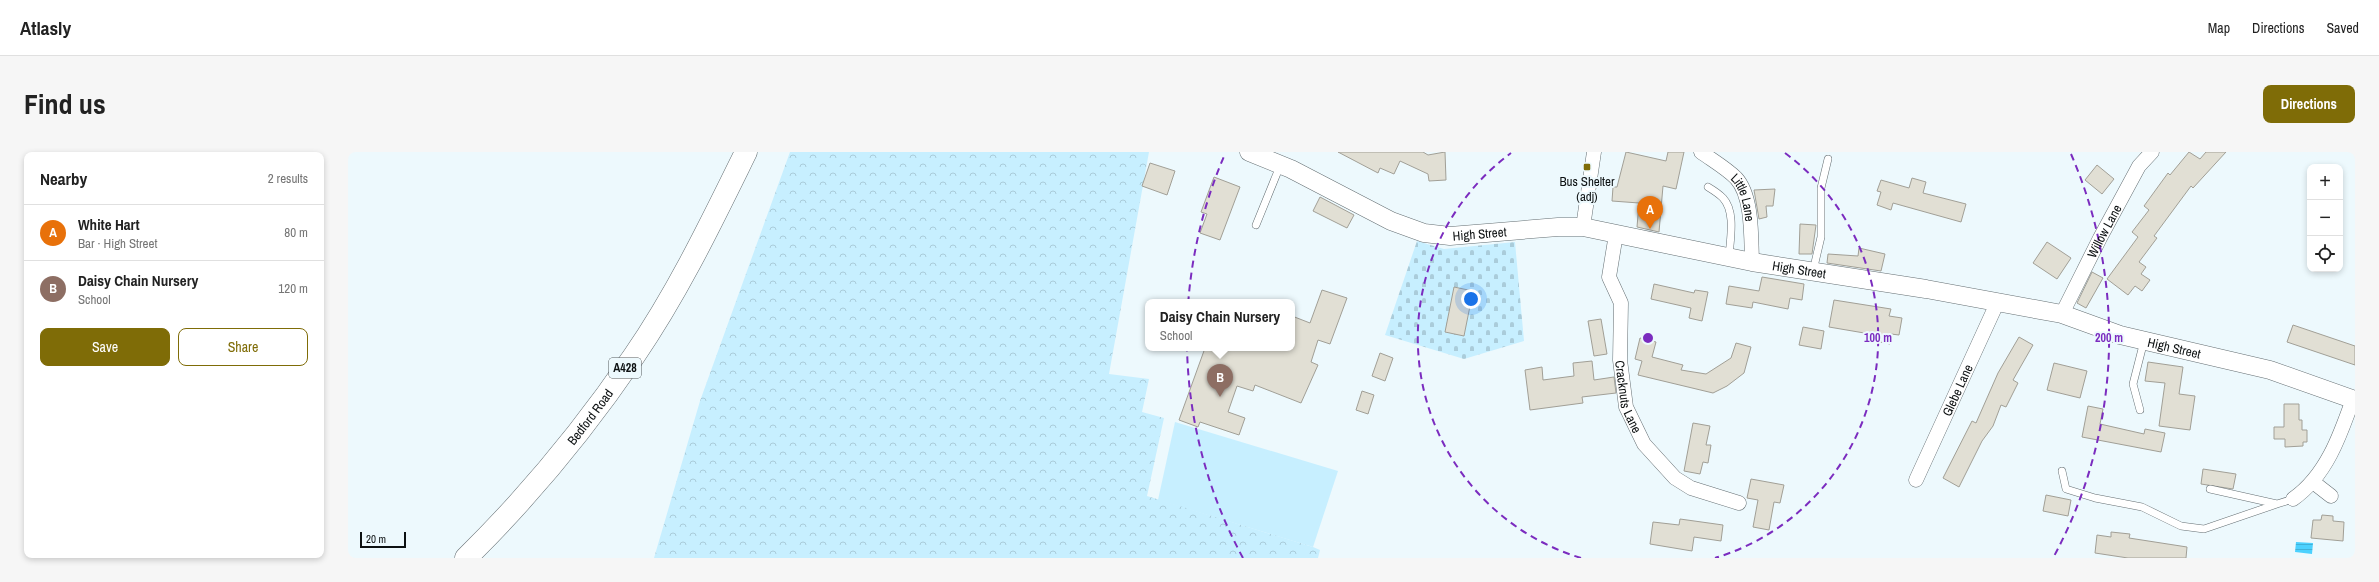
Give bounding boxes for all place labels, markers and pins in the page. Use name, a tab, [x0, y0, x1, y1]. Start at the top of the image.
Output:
marker: Bus Shelter (adj)	[1582, 162, 1592, 172]
place label: Bus Shelter (adj)	[1559, 173, 1615, 205]
pin: A	[1637, 196, 1663, 229]
centre of rings	[1641, 331, 1655, 345]
pin: B	[1207, 364, 1233, 397]

